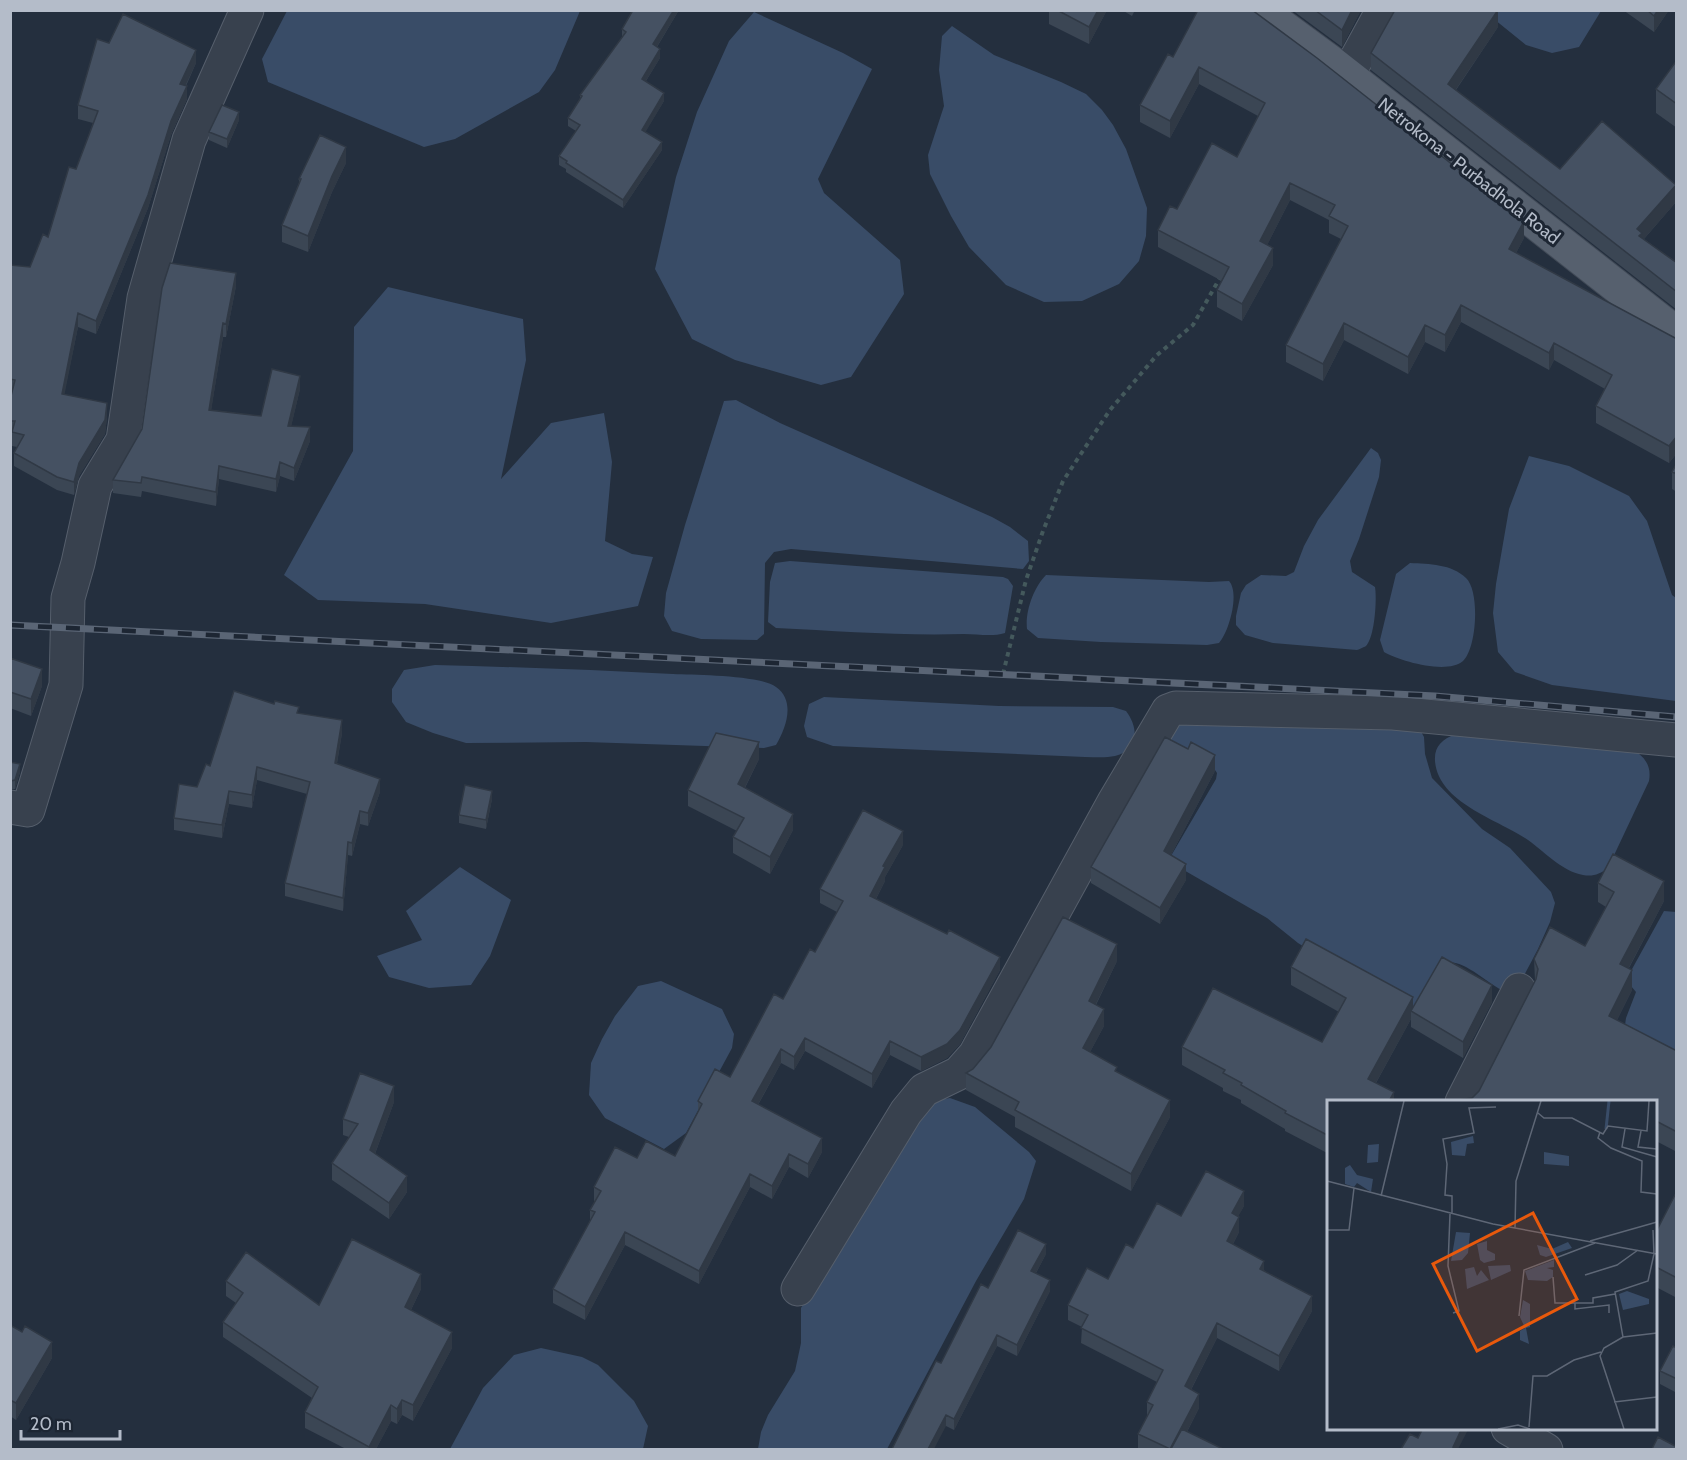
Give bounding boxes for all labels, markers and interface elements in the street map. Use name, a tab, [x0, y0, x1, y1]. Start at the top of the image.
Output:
street label: Netrokona - Purbadhola Road	[1374, 93, 1564, 249]
inset map	[1327, 1100, 1657, 1430]
scale bar	[21, 1403, 120, 1441]
text: 20 m	[30, 1413, 72, 1435]

